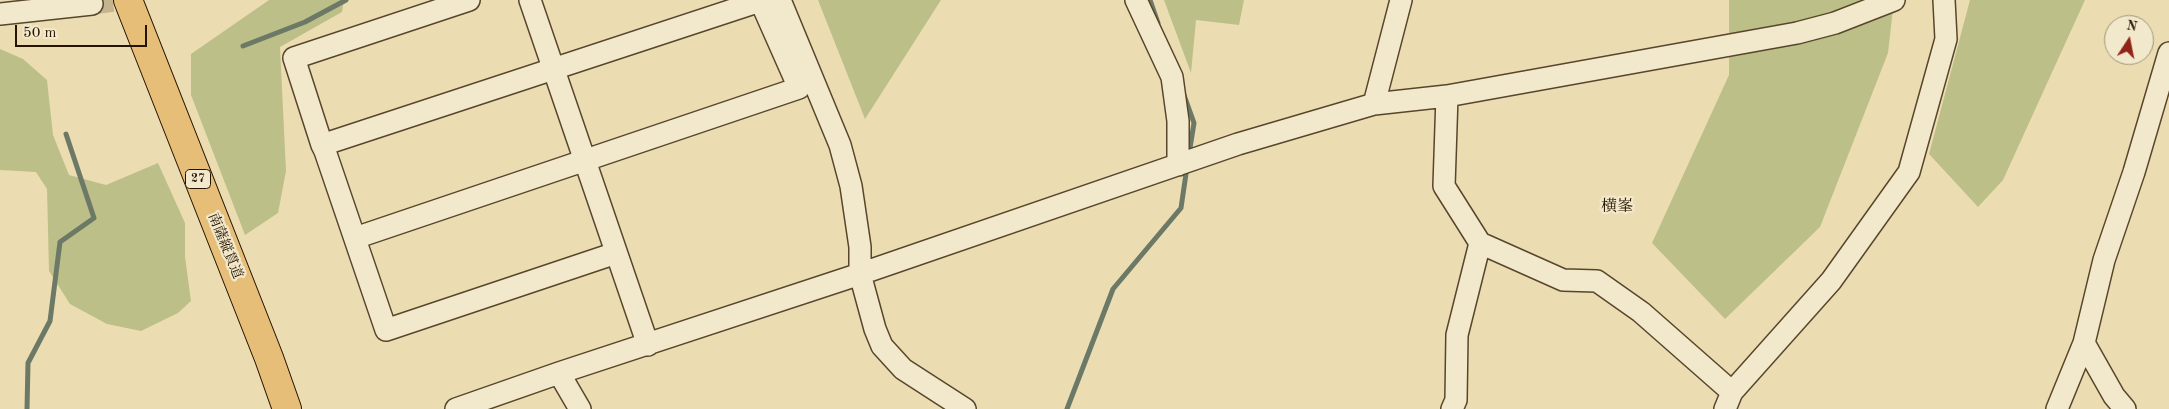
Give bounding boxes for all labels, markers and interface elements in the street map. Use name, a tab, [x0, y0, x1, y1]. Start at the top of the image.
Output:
scale bar	[18, 15, 150, 47]
north arrow	[2104, 15, 2154, 65]
text: N	[2125, 18, 2138, 34]
text: 50 m	[23, 26, 57, 41]
road number: 27	[186, 170, 210, 188]
district label: 横峯	[1601, 197, 1633, 217]
street label: 南薩縦貫道	[204, 210, 246, 282]

